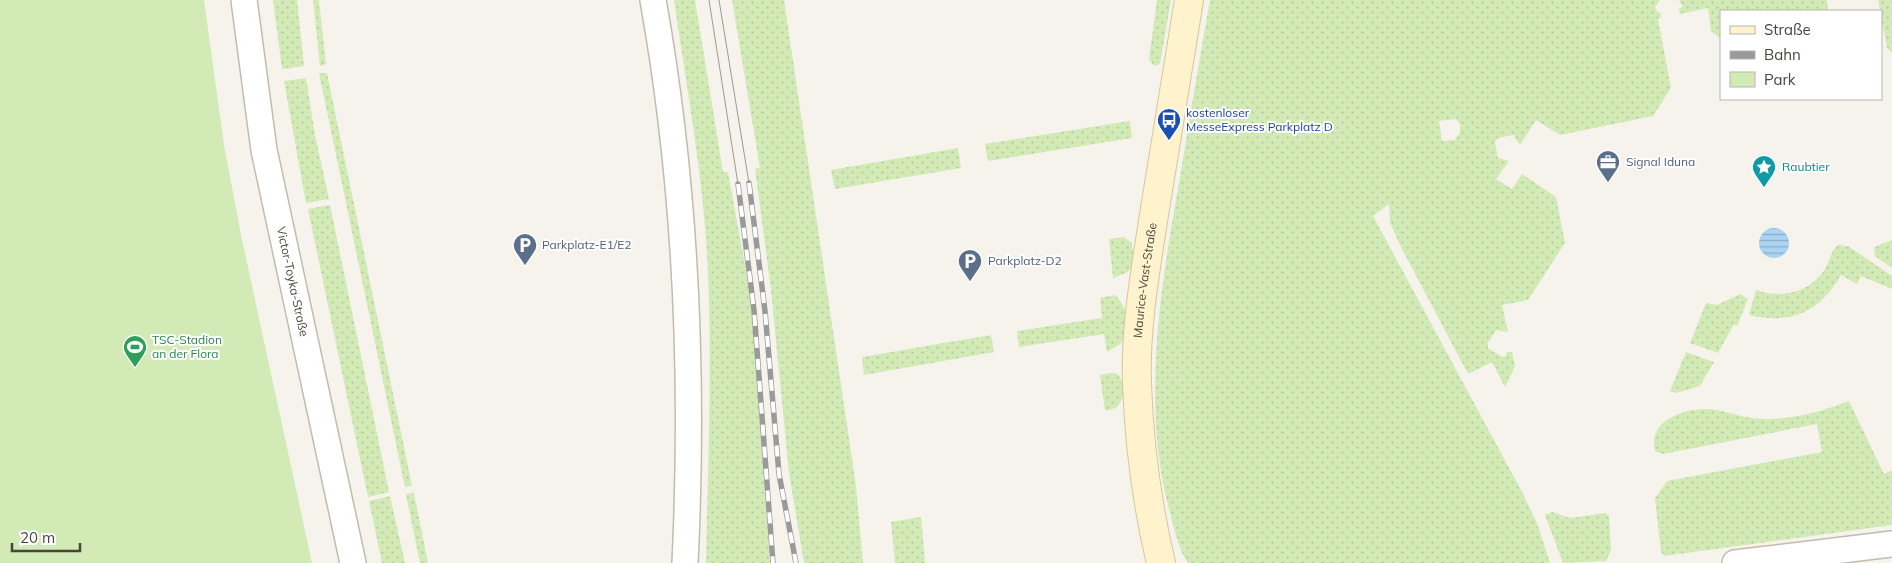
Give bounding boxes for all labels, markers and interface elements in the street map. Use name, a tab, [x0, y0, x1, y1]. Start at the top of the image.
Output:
legend	[1720, 10, 1882, 100]
text: Straße	[1764, 20, 1811, 39]
text: Bahn	[1764, 45, 1801, 64]
text: Park	[1764, 70, 1796, 89]
place label: kostenloser MesseExpress Parkplatz D	[1186, 105, 1333, 134]
bus stop icon: kostenloser MesseExpress Parkplatz D	[1156, 107, 1182, 141]
office icon: Signal Iduna	[1595, 149, 1621, 183]
place label: Signal Iduna	[1626, 154, 1695, 169]
place icon: Raubtier	[1751, 154, 1777, 188]
place label: Raubtier	[1782, 159, 1830, 174]
street label: Maurice-Vast-Straße	[1130, 222, 1160, 338]
street label: Victor-Toyka-Straße	[274, 225, 312, 338]
parking icon: Parkplatz-E1/E2	[512, 232, 538, 266]
place label: Parkplatz-E1/E2	[542, 237, 632, 252]
parking icon: Parkplatz-D2	[957, 248, 983, 282]
place label: Parkplatz-D2	[988, 253, 1062, 268]
place label: TSC-Stadion an der Flora	[152, 332, 222, 361]
sports icon: TSC-Stadion an der Flora	[122, 334, 148, 368]
scale bar	[12, 520, 80, 552]
text: 20 m	[20, 528, 55, 547]

